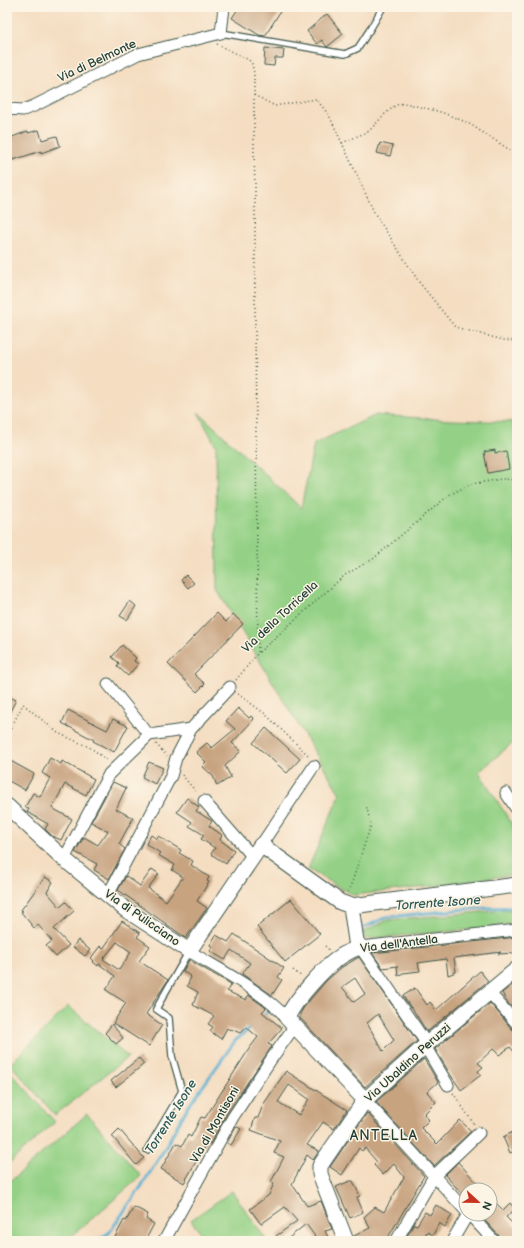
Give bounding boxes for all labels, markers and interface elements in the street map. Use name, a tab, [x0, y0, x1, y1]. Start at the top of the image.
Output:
street label: Via di Belmonte	[55, 36, 139, 86]
street label: Via della Torricella	[239, 578, 321, 656]
street label: Via di Pulicciano	[101, 886, 183, 950]
water label: Torrente Isone	[395, 892, 482, 914]
street label: Via dell'Antella	[359, 932, 439, 956]
street label: Via Ubaldino Peruzzi	[362, 1020, 454, 1106]
water label: Torrente Isone	[142, 1076, 201, 1158]
street label: Via di Montisoni	[187, 1084, 243, 1166]
district label: ANTELLA	[350, 1127, 418, 1144]
north arrow	[458, 1182, 498, 1222]
text: N	[479, 1199, 494, 1212]

